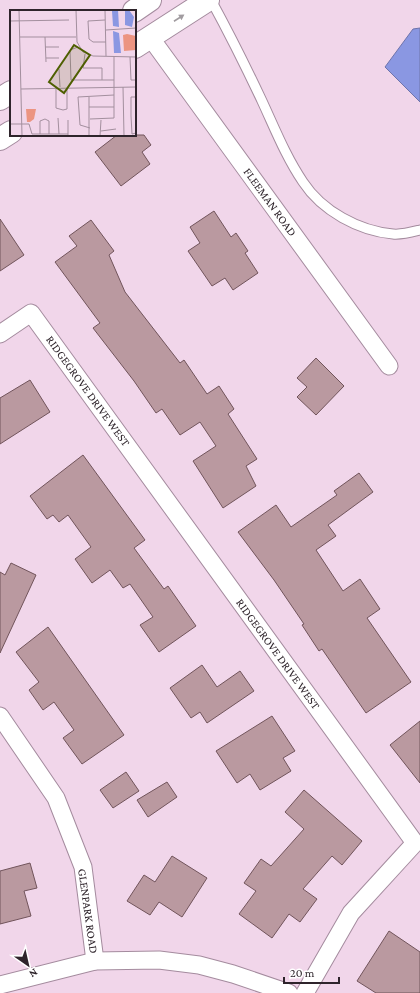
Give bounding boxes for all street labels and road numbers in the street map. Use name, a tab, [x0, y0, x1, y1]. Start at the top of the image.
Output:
street label: FLEEMAN ROAD	[240, 165, 300, 239]
street label: RIDGEGROVE DRIVE WEST	[43, 333, 133, 449]
street label: RIDGEGROVE DRIVE WEST	[233, 596, 323, 712]
street label: GLENPARK ROAD	[75, 868, 101, 954]

